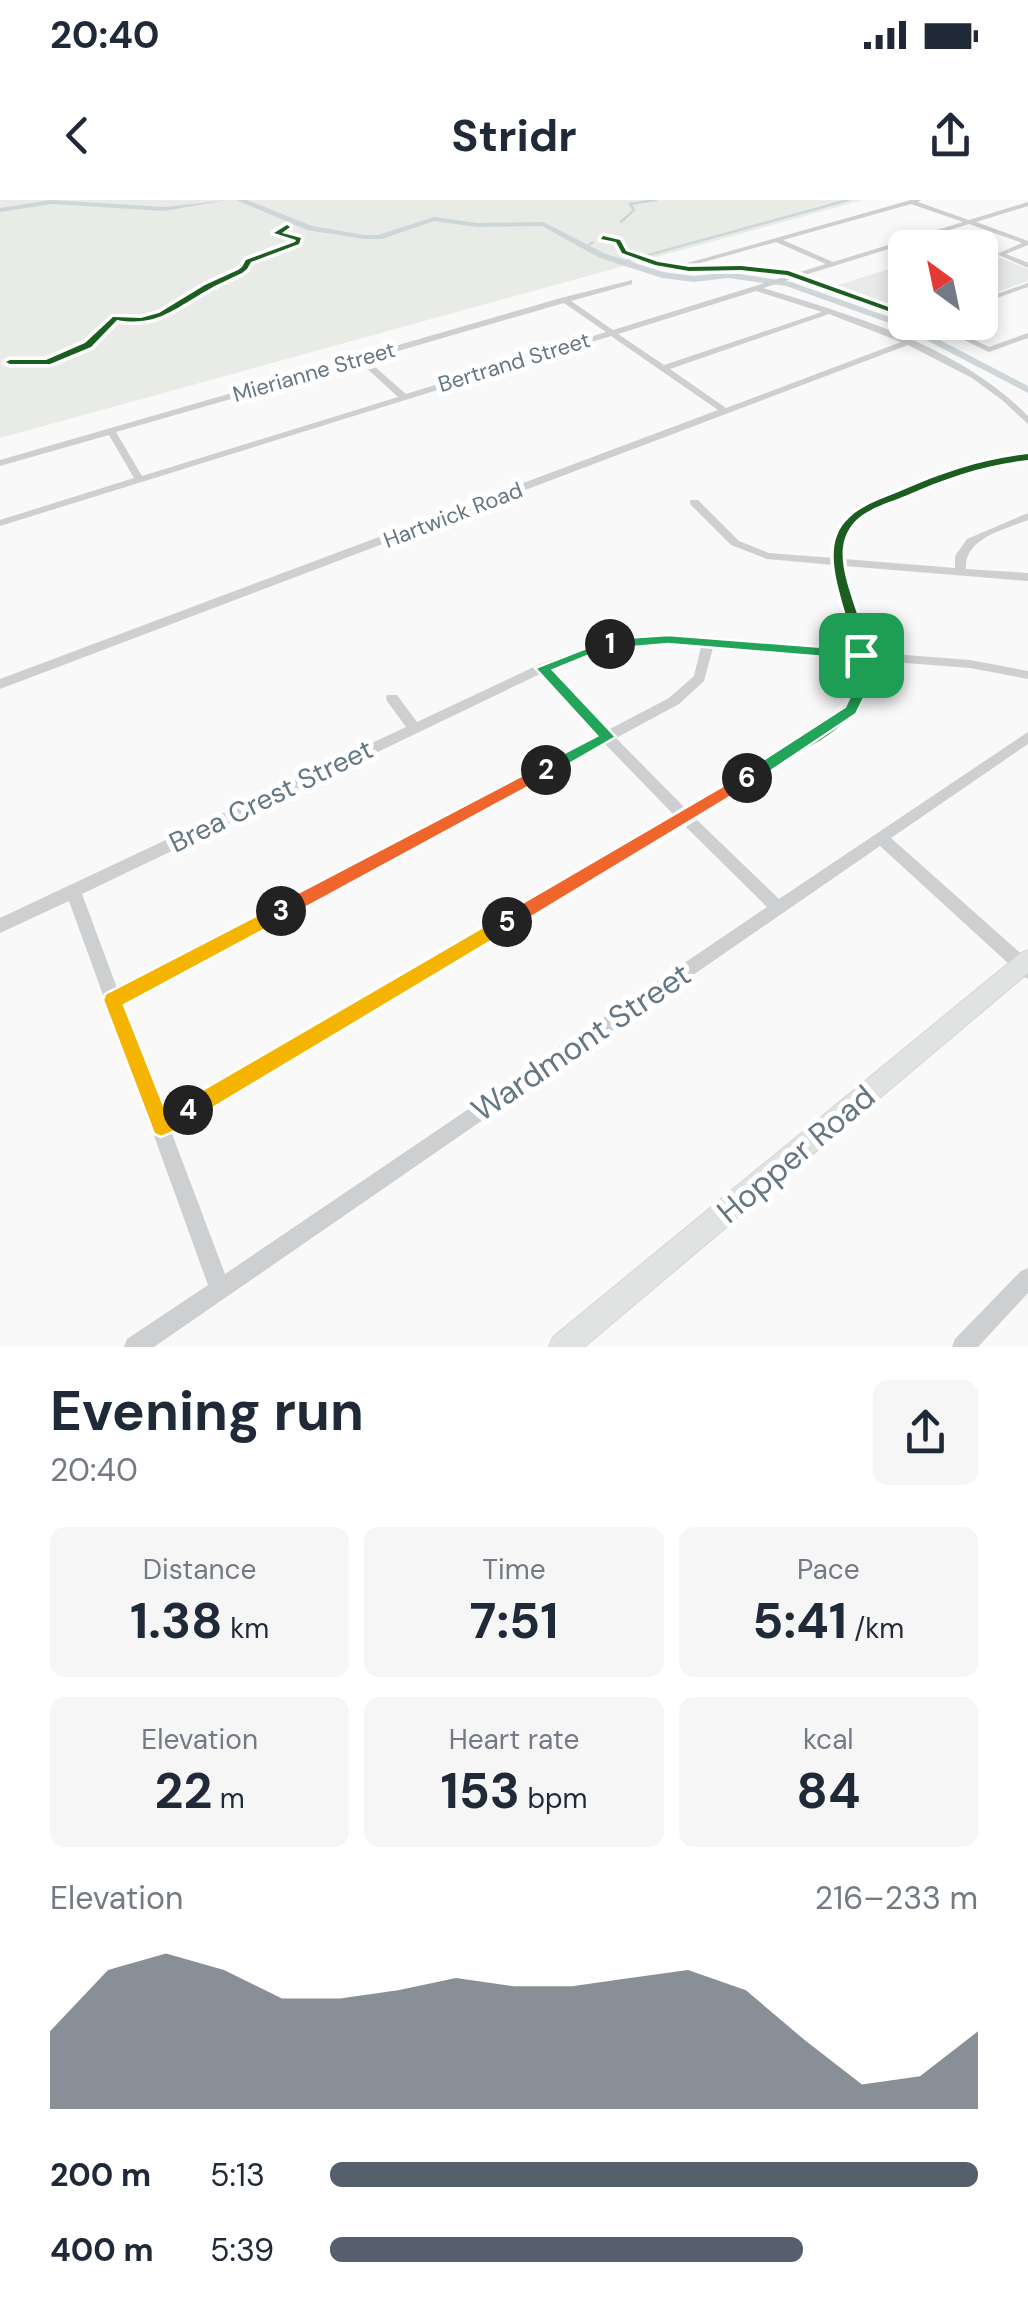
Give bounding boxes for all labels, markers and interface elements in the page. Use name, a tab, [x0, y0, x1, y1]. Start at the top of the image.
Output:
text: 20:40	[50, 10, 160, 60]
text: Stridr	[451, 106, 577, 165]
icon: back	[50, 108, 105, 163]
icon: share	[923, 108, 978, 163]
north arrow	[888, 230, 998, 340]
map controls	[888, 230, 998, 340]
street label: Bertrand Street	[435, 325, 593, 399]
street label: Mierianne Street	[229, 335, 399, 409]
street label: Hartwick Road	[379, 475, 527, 555]
pin	[819, 613, 904, 698]
pin: 1	[585, 619, 635, 669]
text: 1	[605, 625, 615, 662]
icon: arrive	[834, 628, 889, 683]
street label: Brea Crest Street	[163, 731, 379, 861]
pin: 2	[521, 745, 571, 795]
text: 2	[538, 751, 554, 788]
pin: 6	[722, 753, 772, 803]
text: 6	[738, 759, 756, 796]
pin: 3	[256, 886, 306, 936]
text: 3	[273, 892, 289, 929]
pin: 5	[482, 897, 532, 947]
text: 5	[498, 903, 516, 940]
street label: Wardmont Street	[463, 953, 699, 1131]
street label: Hopper Road	[708, 1076, 884, 1232]
pin: 4	[163, 1085, 213, 1135]
text: 4	[179, 1091, 197, 1128]
text: Evening run	[50, 1375, 364, 1447]
button: share	[873, 1380, 978, 1485]
text: 20:40	[50, 1449, 138, 1491]
text: Distance	[143, 1551, 256, 1588]
text: Time	[482, 1551, 546, 1588]
text: Pace	[797, 1551, 860, 1588]
text: 1.38	[130, 1588, 223, 1654]
text: 7:51	[470, 1588, 558, 1654]
text: 5:41	[752, 1588, 847, 1654]
text: km	[223, 1610, 269, 1647]
text: /km	[847, 1610, 904, 1647]
text: Elevation	[141, 1721, 258, 1758]
text: Heart rate	[449, 1721, 579, 1758]
text: kcal	[803, 1721, 854, 1758]
text: 22	[155, 1758, 212, 1824]
text: 153	[441, 1758, 520, 1824]
text: 84	[796, 1758, 860, 1824]
text: m	[212, 1780, 245, 1817]
text: bpm	[520, 1780, 587, 1817]
text: Elevation	[50, 1877, 183, 1919]
text: 216–233 m	[815, 1877, 978, 1919]
text: 200 m	[50, 2154, 151, 2196]
text: 5:13	[210, 2154, 265, 2196]
text: 400 m	[50, 2229, 154, 2271]
text: 5:39	[210, 2229, 274, 2271]

